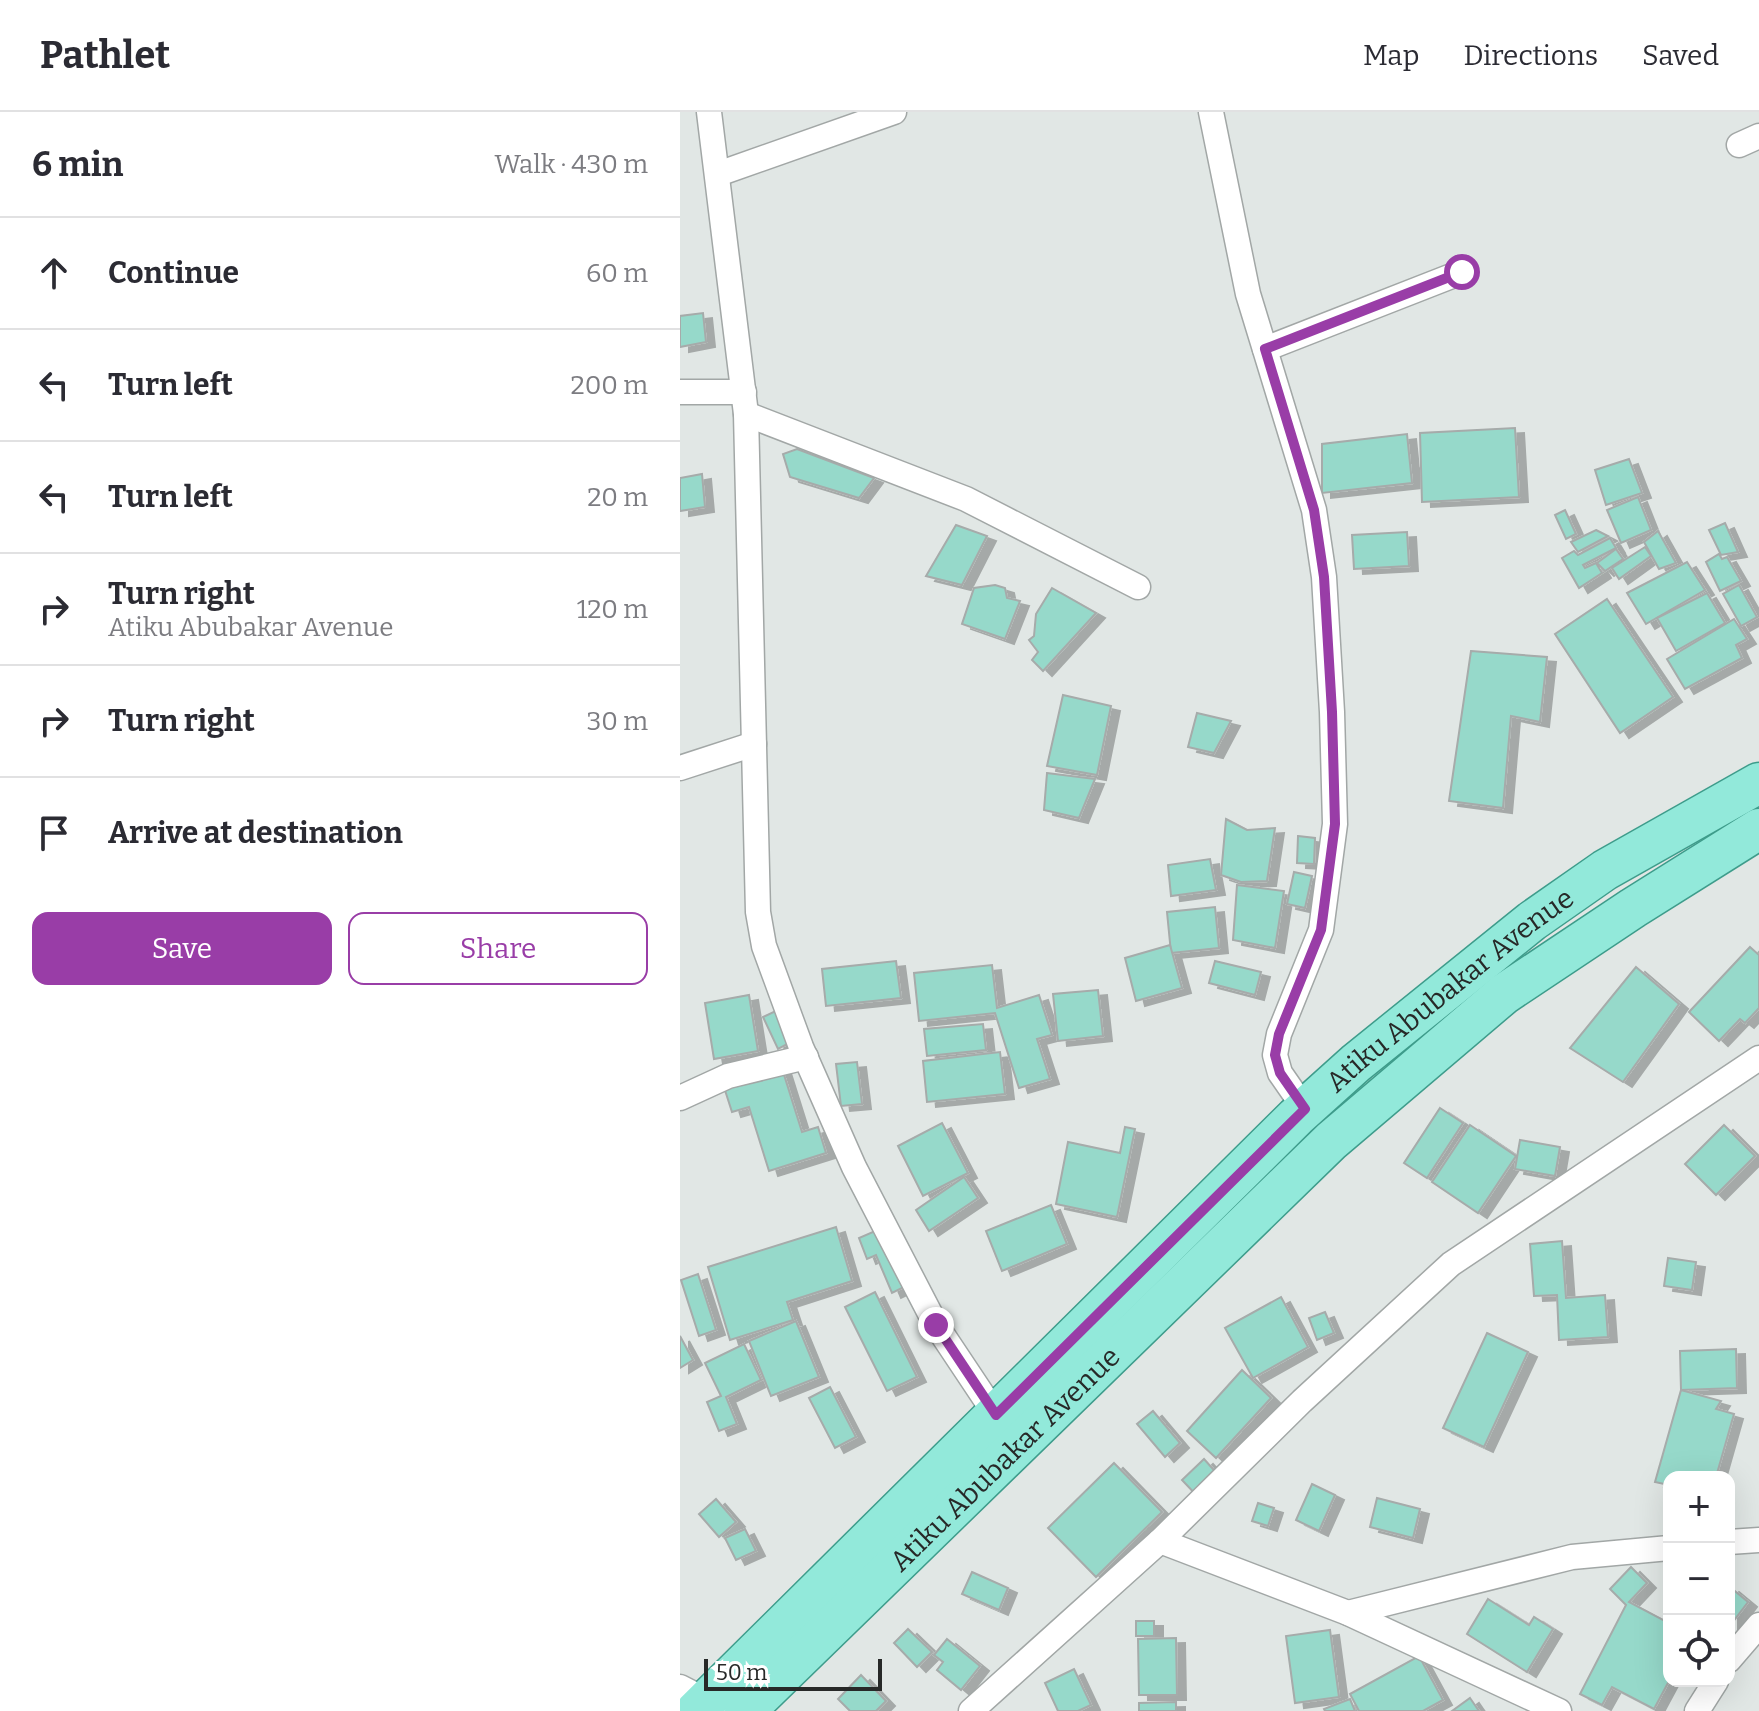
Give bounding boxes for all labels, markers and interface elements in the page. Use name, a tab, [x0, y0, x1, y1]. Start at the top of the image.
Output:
text: Pathlet	[40, 32, 170, 78]
text: Map	[1363, 39, 1419, 72]
text: Directions	[1463, 39, 1598, 72]
text: Saved	[1642, 39, 1719, 72]
text: 6 min	[32, 144, 123, 185]
text: Walk · 430 m	[495, 149, 648, 180]
icon: ahead	[32, 251, 76, 295]
route start	[1444, 254, 1480, 290]
text: Continue	[108, 255, 239, 291]
text: 60 m	[586, 258, 648, 289]
icon: left	[32, 363, 76, 407]
text: Turn left	[108, 367, 233, 403]
text: 200 m	[571, 370, 648, 401]
icon: left	[32, 475, 76, 519]
text: Turn left	[108, 479, 233, 515]
text: 20 m	[587, 482, 648, 513]
text: Turn right	[108, 576, 255, 612]
icon: right	[32, 587, 76, 631]
text: 120 m	[577, 594, 648, 625]
text: Atiku Abubakar Avenue	[108, 612, 393, 643]
icon: right	[32, 699, 76, 743]
text: Turn right	[108, 703, 255, 739]
text: 30 m	[587, 706, 648, 737]
icon: arrive	[32, 811, 76, 855]
text: Arrive at destination	[108, 815, 403, 851]
street label: Atiku Abubakar Avenue	[1319, 881, 1580, 1099]
button: Save	[32, 912, 332, 985]
button: Share	[348, 912, 648, 985]
route end	[918, 1307, 954, 1343]
street label: Atiku Abubakar Avenue	[883, 1340, 1127, 1578]
map controls	[1663, 1471, 1735, 1687]
button: +	[1663, 1471, 1735, 1543]
button: −	[1663, 1543, 1735, 1615]
button: locate	[1663, 1615, 1735, 1687]
scale bar	[704, 1655, 882, 1691]
text: 50 m	[716, 1659, 767, 1686]

